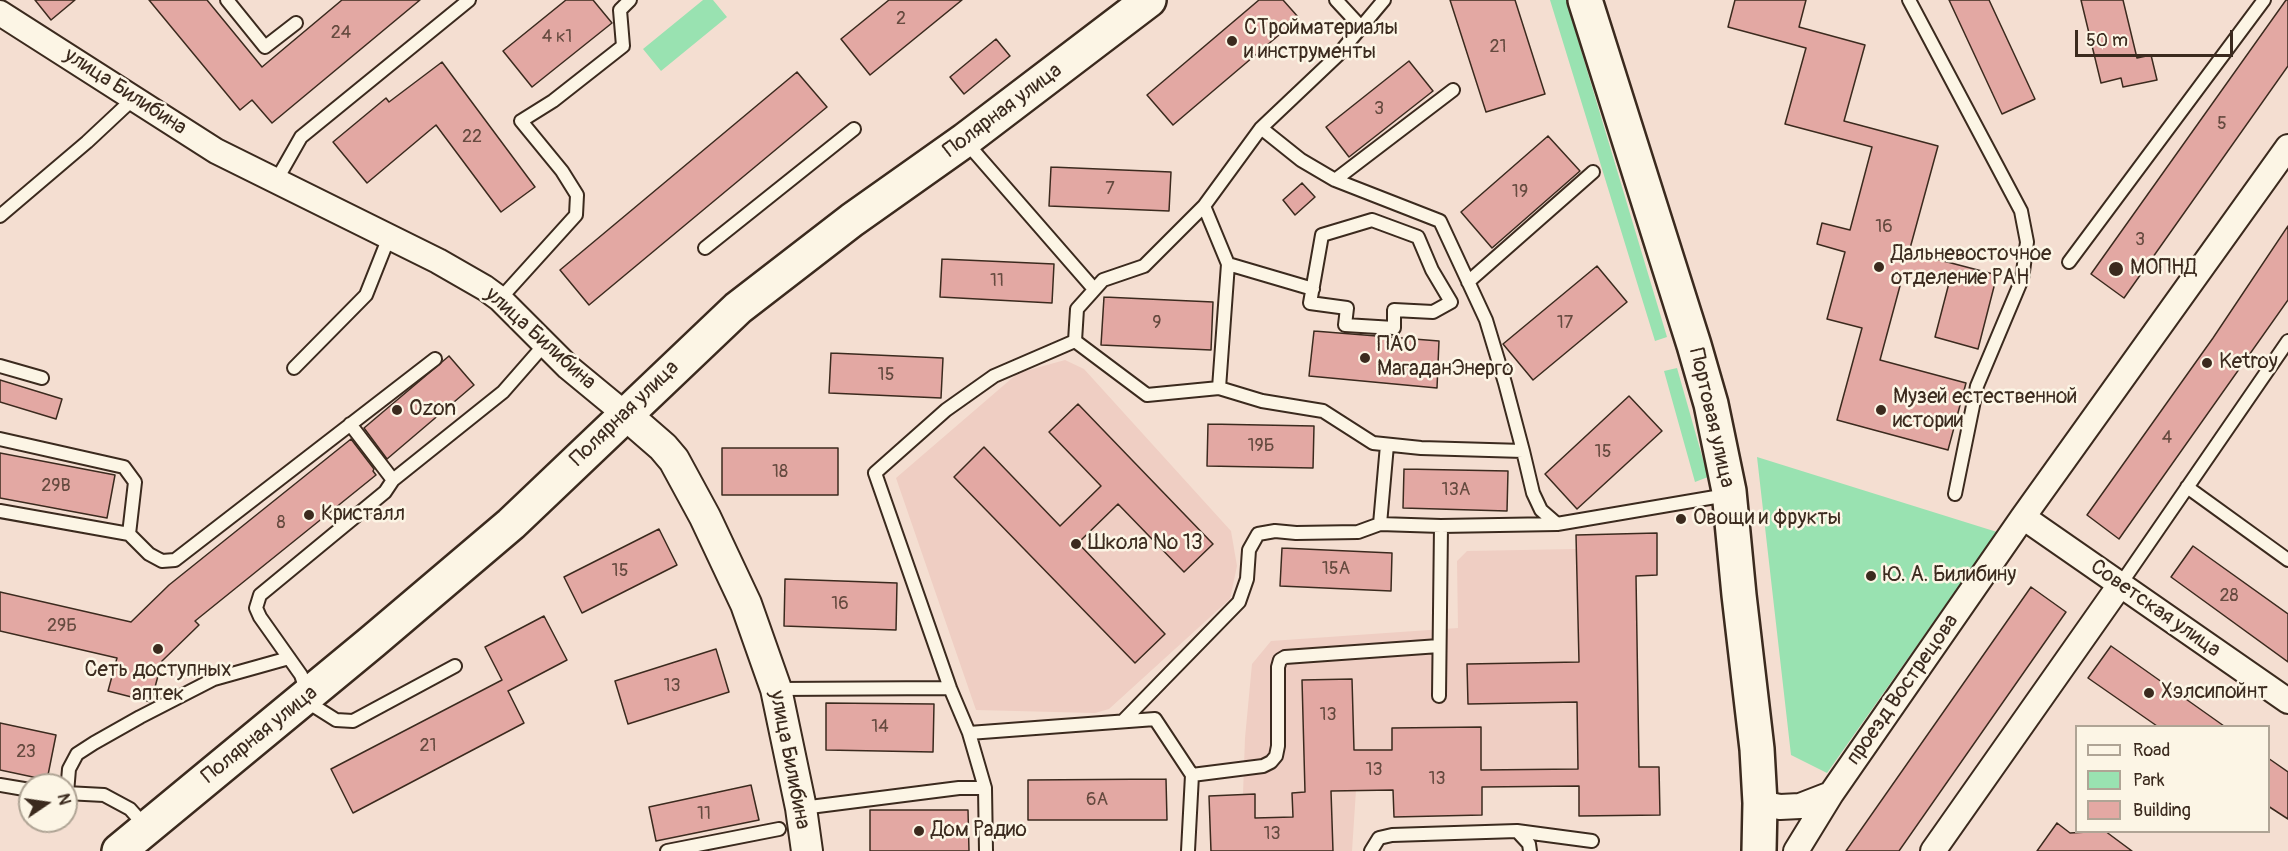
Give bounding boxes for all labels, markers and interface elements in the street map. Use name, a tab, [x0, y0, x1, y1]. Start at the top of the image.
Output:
house number: 2	[896, 8, 906, 30]
place label: СТройматериалы и инструменты	[1244, 16, 1398, 66]
scale bar	[2078, 18, 2236, 56]
house number: 24	[331, 22, 351, 44]
house number: 4 к1	[542, 26, 572, 48]
text: 50 m	[2086, 29, 2128, 52]
marker: СТройматериалы и инструменты	[1225, 34, 1239, 48]
house number: 21	[1489, 36, 1507, 58]
street label: улица Билибина	[59, 43, 191, 141]
street label: Полярная улица	[939, 58, 1067, 164]
house number: 3	[1374, 98, 1384, 120]
house number: 5	[2217, 113, 2227, 135]
house number: 22	[462, 126, 482, 148]
house number: 7	[1105, 178, 1115, 200]
house number: 19	[1512, 181, 1528, 203]
house number: 16	[1875, 216, 1893, 238]
house number: 3	[2135, 229, 2145, 251]
place label: Дальневосточное отделение РАН	[1891, 242, 2051, 292]
place label: МОПНД	[2130, 256, 2197, 282]
marker: Дальневосточное отделение РАН	[1872, 260, 1886, 274]
marker: МОПНД	[2107, 260, 2125, 278]
house number: 11	[990, 270, 1004, 292]
street label: улица Билибина	[479, 283, 601, 395]
house number: 9	[1152, 312, 1162, 334]
house number: 17	[1557, 312, 1573, 334]
place label: ПАО МагаданЭнерго	[1377, 333, 1513, 383]
street label: Портовая улица	[1683, 346, 1739, 490]
place label: Ketroy	[2219, 350, 2278, 376]
marker: ПАО МагаданЭнерго	[1358, 351, 1372, 365]
street label: Полярная улица	[565, 356, 685, 472]
marker: Ketroy	[2200, 356, 2214, 370]
house number: 15	[878, 364, 894, 386]
place label: Музей естественной истории	[1893, 385, 2077, 435]
place label: Ozon	[409, 397, 456, 423]
marker: Ozon	[390, 403, 404, 417]
marker: Музей естественной истории	[1874, 403, 1888, 417]
house number: 4	[2162, 427, 2172, 449]
house number: 19Б	[1247, 435, 1275, 457]
house number: 15	[1595, 441, 1611, 463]
house number: 18	[772, 461, 788, 483]
house number: 29В	[41, 475, 71, 497]
house number: 13А	[1442, 479, 1470, 501]
place label: Кристалл	[321, 502, 405, 528]
place label: Овощи и фрукты	[1693, 506, 1841, 532]
marker: Кристалл	[302, 508, 316, 522]
house number: 8	[276, 512, 286, 534]
marker: Овощи и фрукты	[1674, 512, 1688, 526]
place label: Школа № 13	[1088, 531, 1203, 557]
marker: Школа № 13	[1069, 537, 1083, 551]
street label: Советская улица	[2085, 555, 2225, 663]
house number: 15А	[1322, 558, 1350, 580]
house number: 15	[612, 560, 628, 582]
place label: Ю. А. Билибину	[1883, 563, 2016, 589]
marker: Ю. А. Билибину	[1864, 569, 1878, 583]
house number: 28	[2219, 585, 2239, 607]
house number: 16	[831, 593, 849, 615]
street label: проезд Вострецова	[1842, 610, 1964, 770]
house number: 29Б	[47, 615, 77, 637]
marker: Сеть доступных аптек	[151, 642, 165, 656]
place label: Сеть доступных аптек	[85, 658, 231, 708]
house number: 13	[663, 675, 681, 697]
place label: Хэлсипойнт	[2161, 680, 2268, 706]
street label: Полярная улица	[197, 681, 323, 789]
marker: Хэлсипойнт	[2142, 686, 2156, 700]
street label: улица Билибина	[763, 688, 815, 832]
house number: 13	[1319, 704, 1337, 726]
house number: 14	[871, 716, 889, 738]
legend	[2075, 725, 2270, 833]
house number: 21	[419, 735, 437, 757]
text: Road	[2133, 739, 2170, 762]
house number: 23	[16, 741, 36, 763]
house number: 13	[1365, 759, 1383, 781]
house number: 13	[1428, 768, 1446, 790]
text: Park	[2133, 769, 2165, 792]
north arrow	[18, 773, 78, 833]
house number: 6А	[1086, 789, 1108, 811]
text: N	[53, 792, 75, 807]
text: Building	[2133, 799, 2191, 822]
house number: 11	[697, 803, 711, 825]
place label: Дом Радио	[931, 818, 1027, 844]
house number: 13	[1263, 823, 1281, 845]
marker: Дом Радио	[912, 824, 926, 838]

